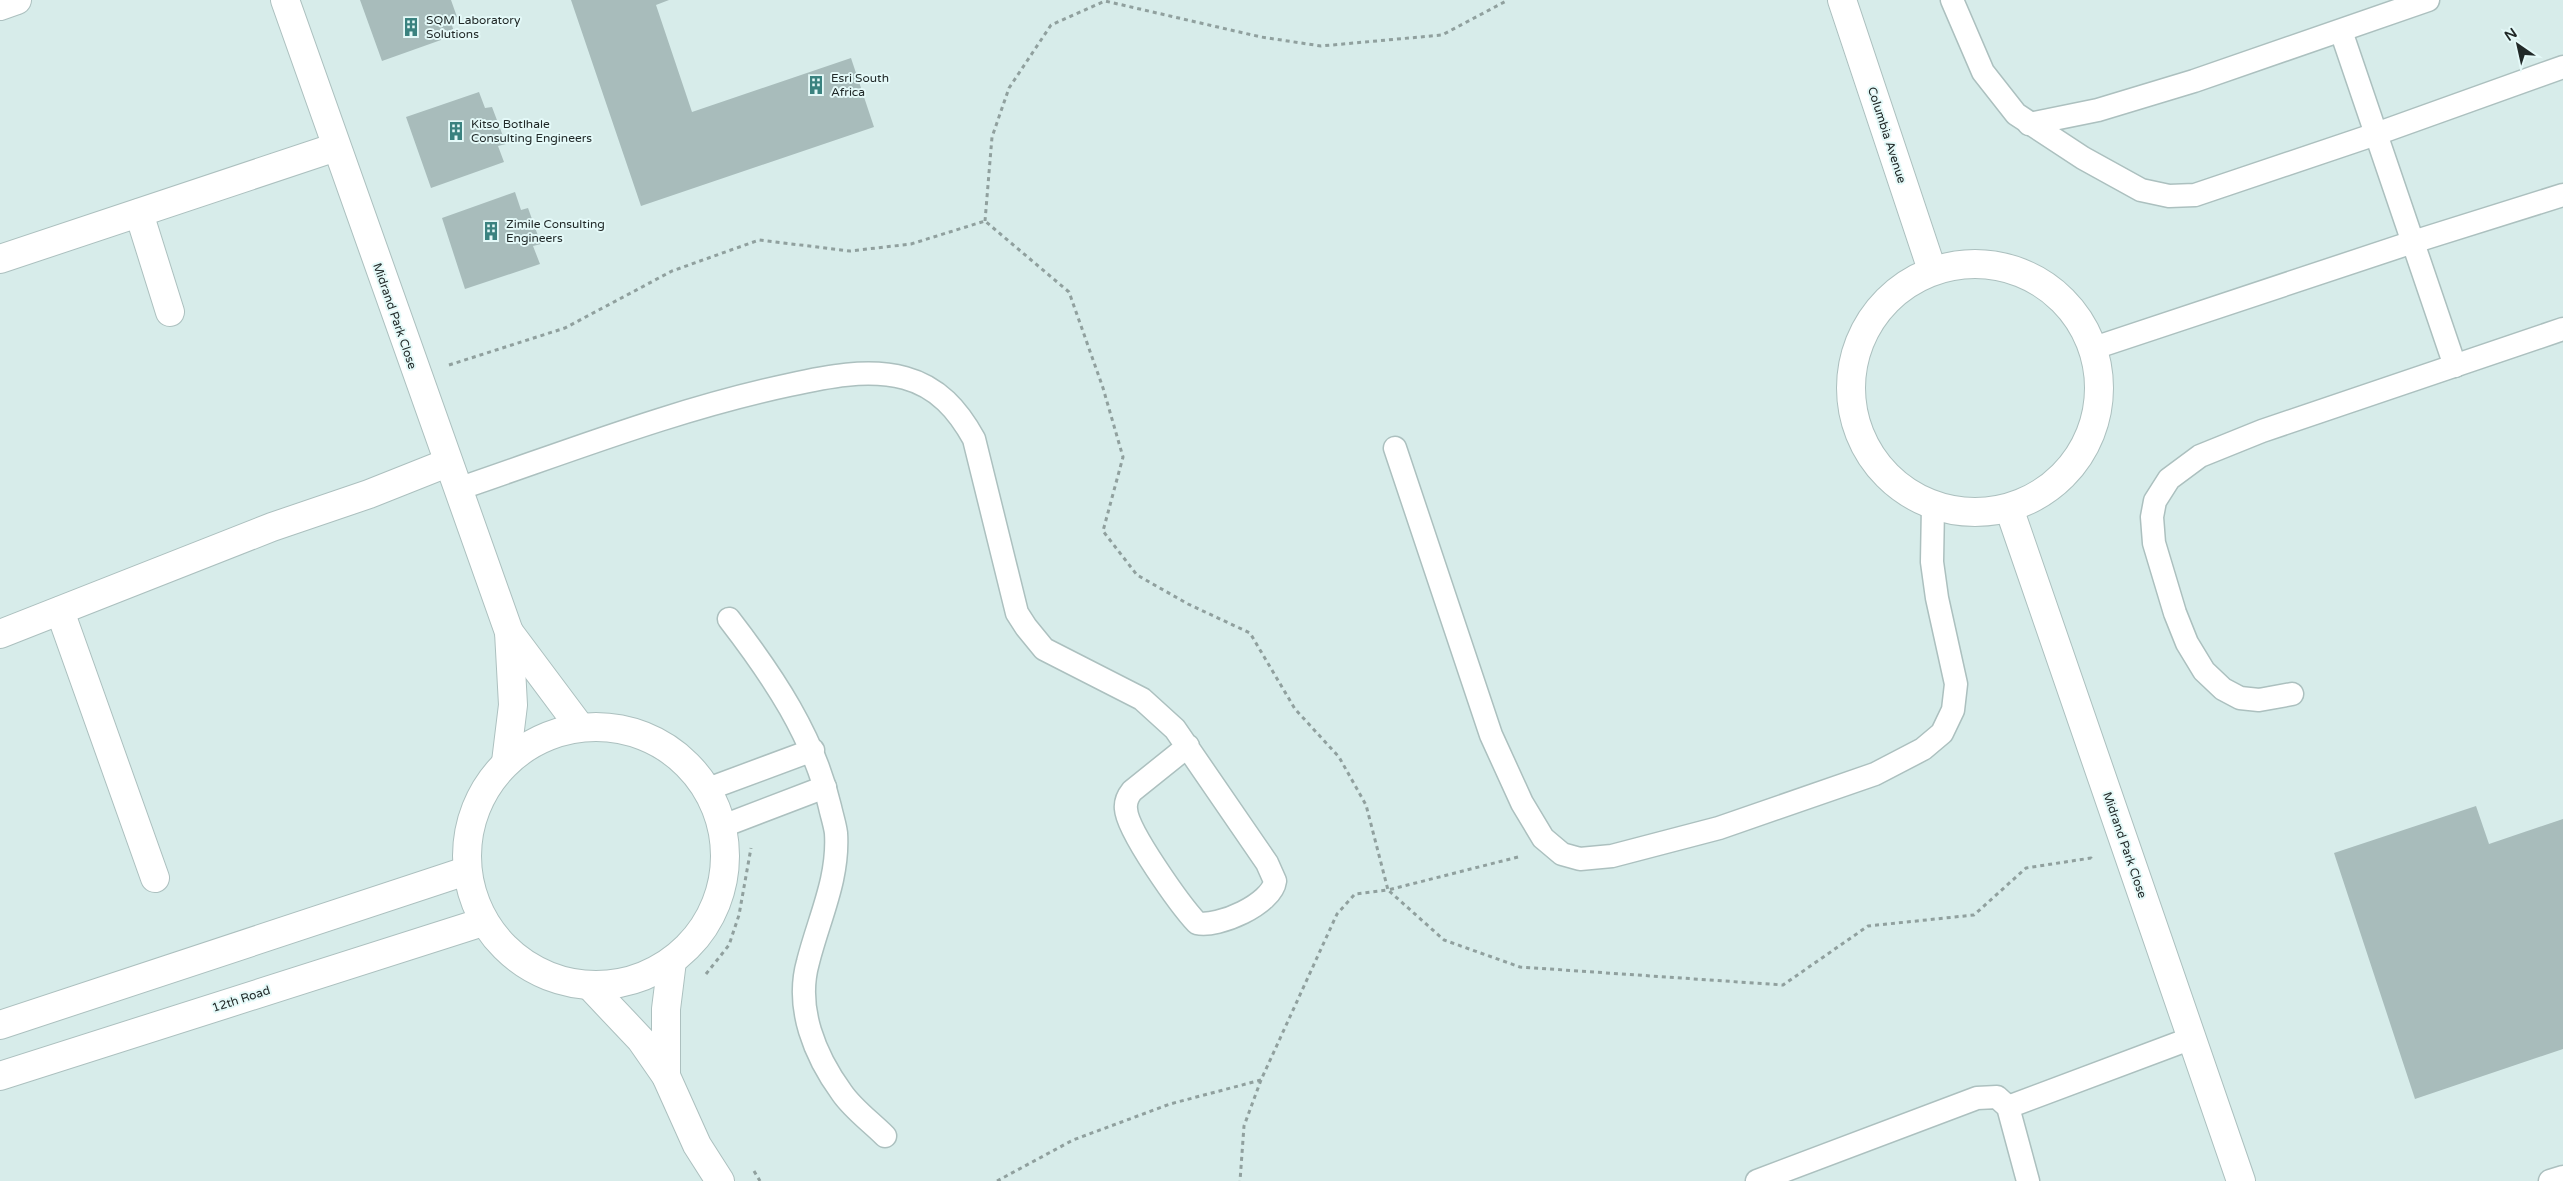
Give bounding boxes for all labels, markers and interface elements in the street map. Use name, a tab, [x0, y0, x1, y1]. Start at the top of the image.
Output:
place label: SQM Laboratory Solutions	[426, 13, 521, 41]
building icon: SQM Laboratory Solutions	[400, 16, 422, 38]
north arrow	[2493, 20, 2543, 70]
text: N	[2502, 24, 2520, 45]
place label: Esri South Africa	[831, 71, 889, 99]
building icon: Esri South Africa	[805, 74, 827, 96]
street label: Columbia Avenue	[1865, 85, 1909, 185]
place label: Kitso Botlhale Consulting Engineers	[471, 117, 592, 145]
building icon: Kitso Botlhale Consulting Engineers	[445, 120, 467, 142]
place label: Zimile Consulting Engineers	[506, 217, 605, 245]
building icon: Zimile Consulting Engineers	[480, 220, 502, 242]
street label: Midrand Park Close	[370, 261, 420, 371]
street label: Midrand Park Close	[2100, 790, 2150, 900]
street label: 12th Road	[210, 983, 272, 1015]

